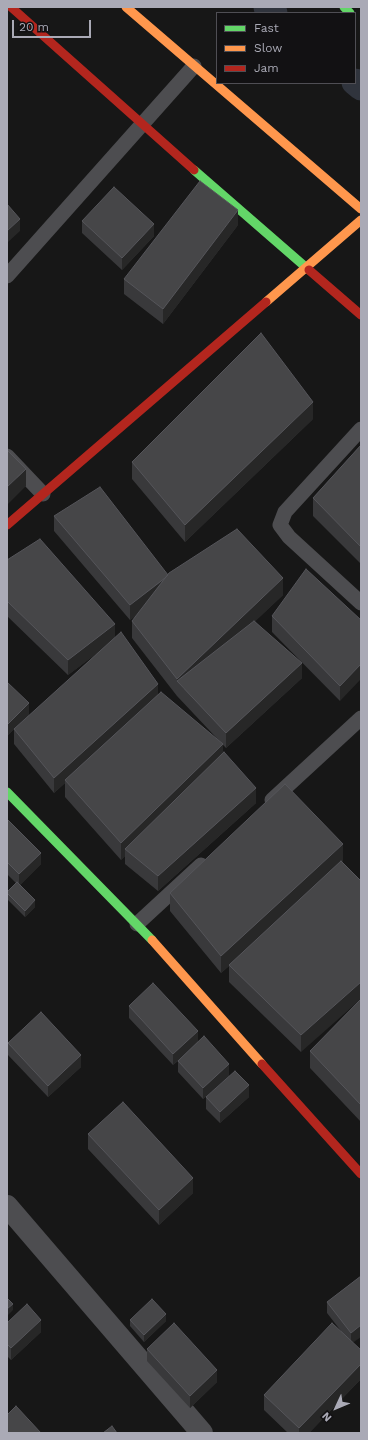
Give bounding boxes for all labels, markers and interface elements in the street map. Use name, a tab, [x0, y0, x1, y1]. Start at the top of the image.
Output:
scale bar	[14, 12, 93, 38]
legend	[216, 12, 356, 84]
text: 20 m	[19, 20, 49, 34]
text: Fast	[254, 21, 279, 35]
text: Slow	[254, 41, 282, 55]
text: Jam	[254, 61, 279, 75]
north arrow	[316, 1388, 356, 1428]
text: N	[319, 1409, 335, 1424]

